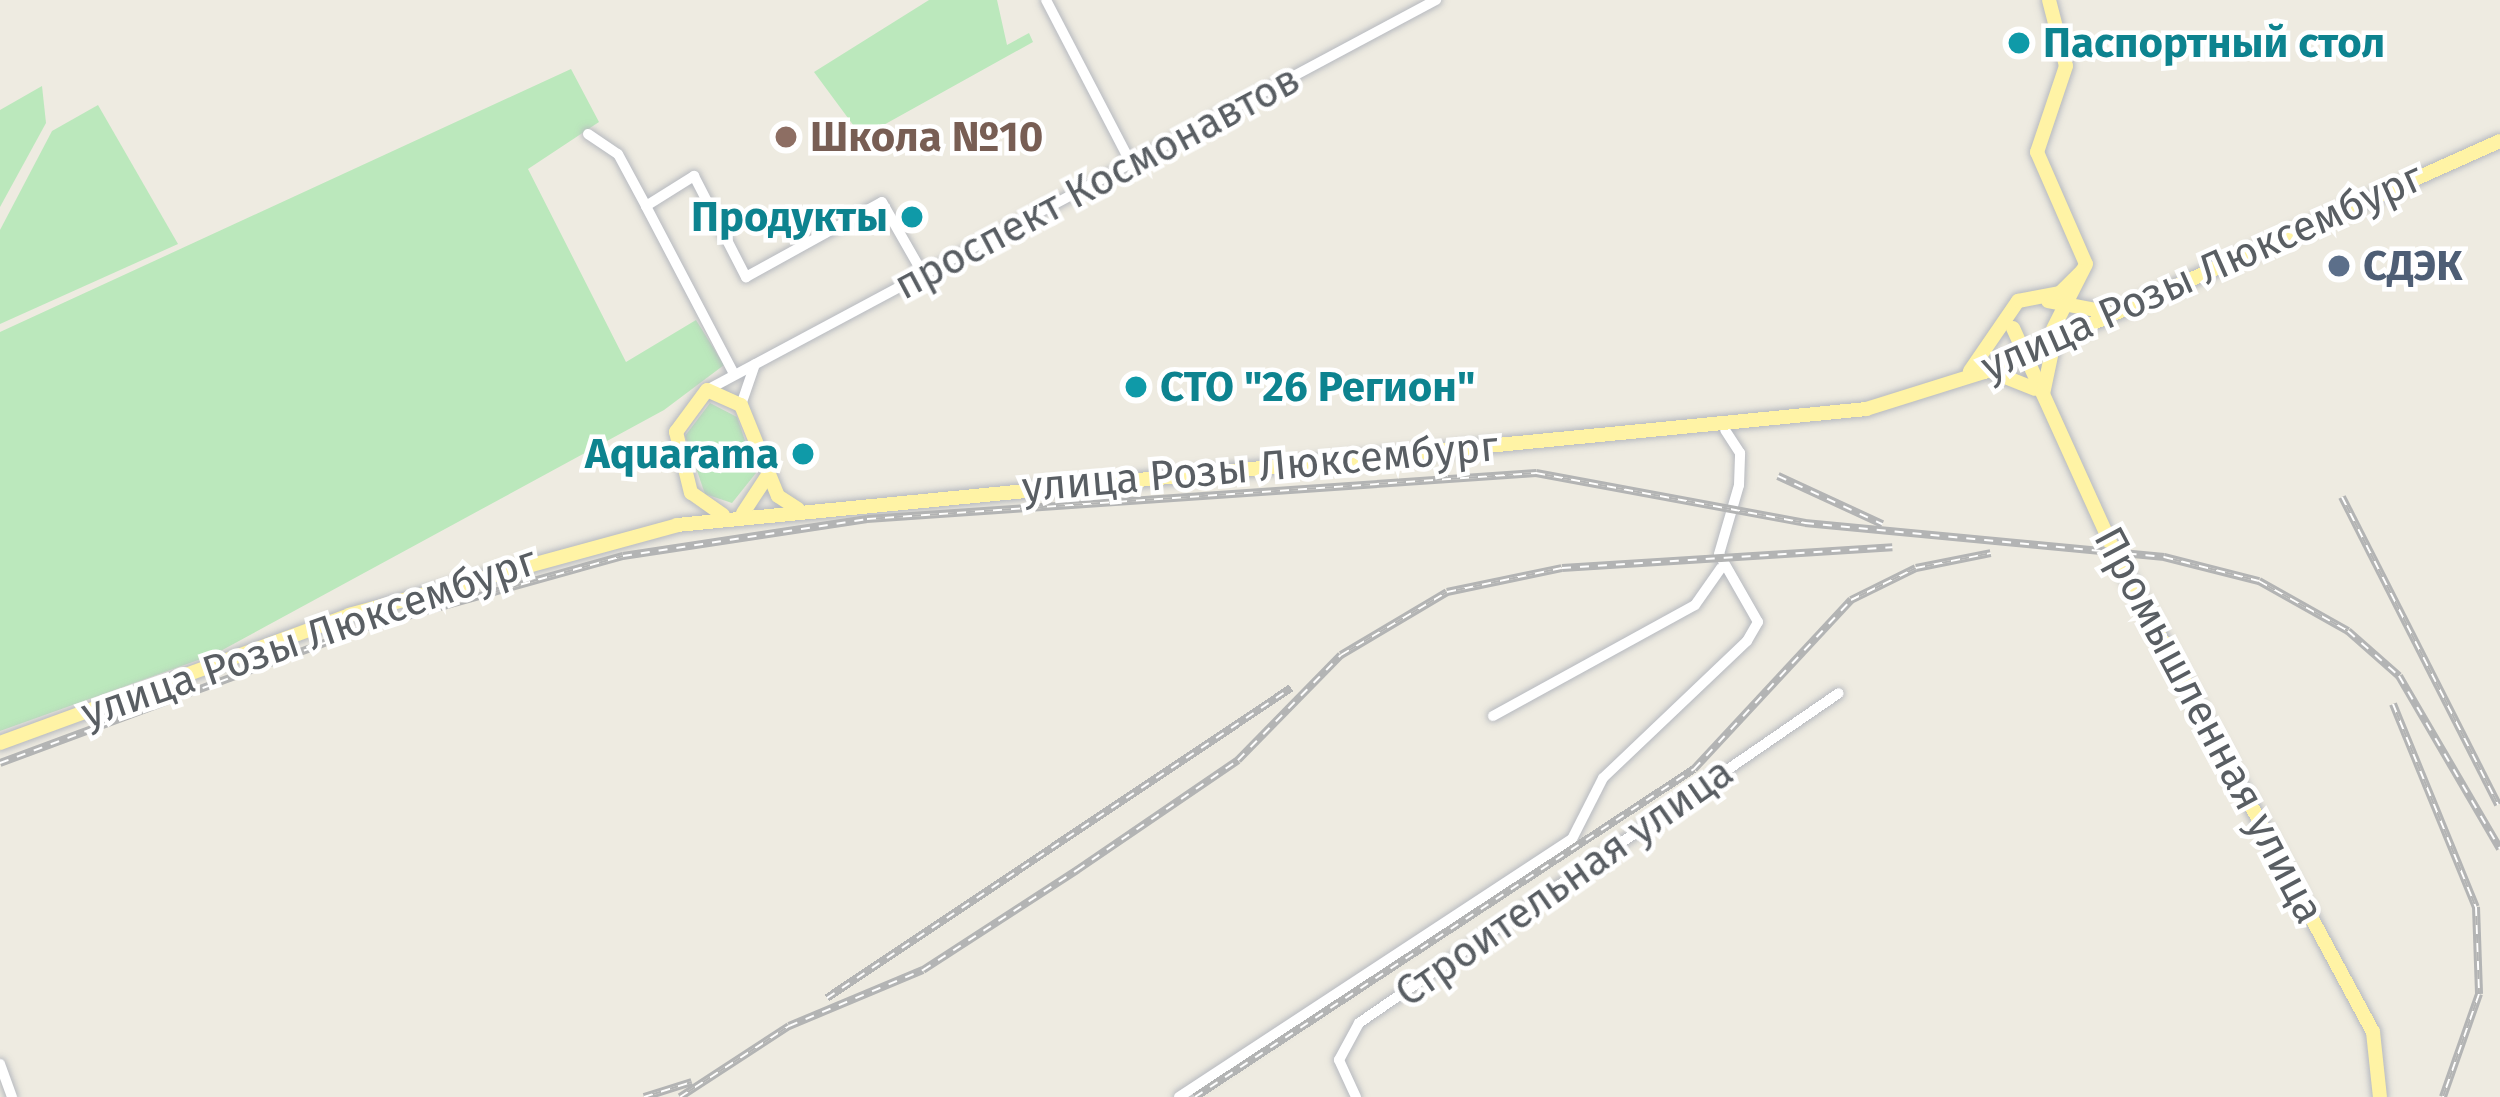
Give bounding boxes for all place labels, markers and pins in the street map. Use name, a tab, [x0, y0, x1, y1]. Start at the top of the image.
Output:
place label: Паспортный стол	[2043, 18, 2385, 68]
marker: Паспортный стол	[2006, 30, 2032, 56]
place label: Школа №10	[810, 112, 1043, 162]
marker: Школа №10	[773, 124, 799, 150]
place label: Продукты	[691, 192, 888, 242]
marker: Продукты	[899, 204, 925, 230]
place label: СДЭК	[2363, 241, 2462, 291]
marker: СДЭК	[2326, 253, 2352, 279]
place label: СТО "26 Регион"	[1160, 362, 1475, 412]
marker: СТО "26 Регион"	[1123, 374, 1149, 400]
place label: Aquarama	[585, 429, 779, 479]
marker: Aquarama	[790, 441, 816, 467]

